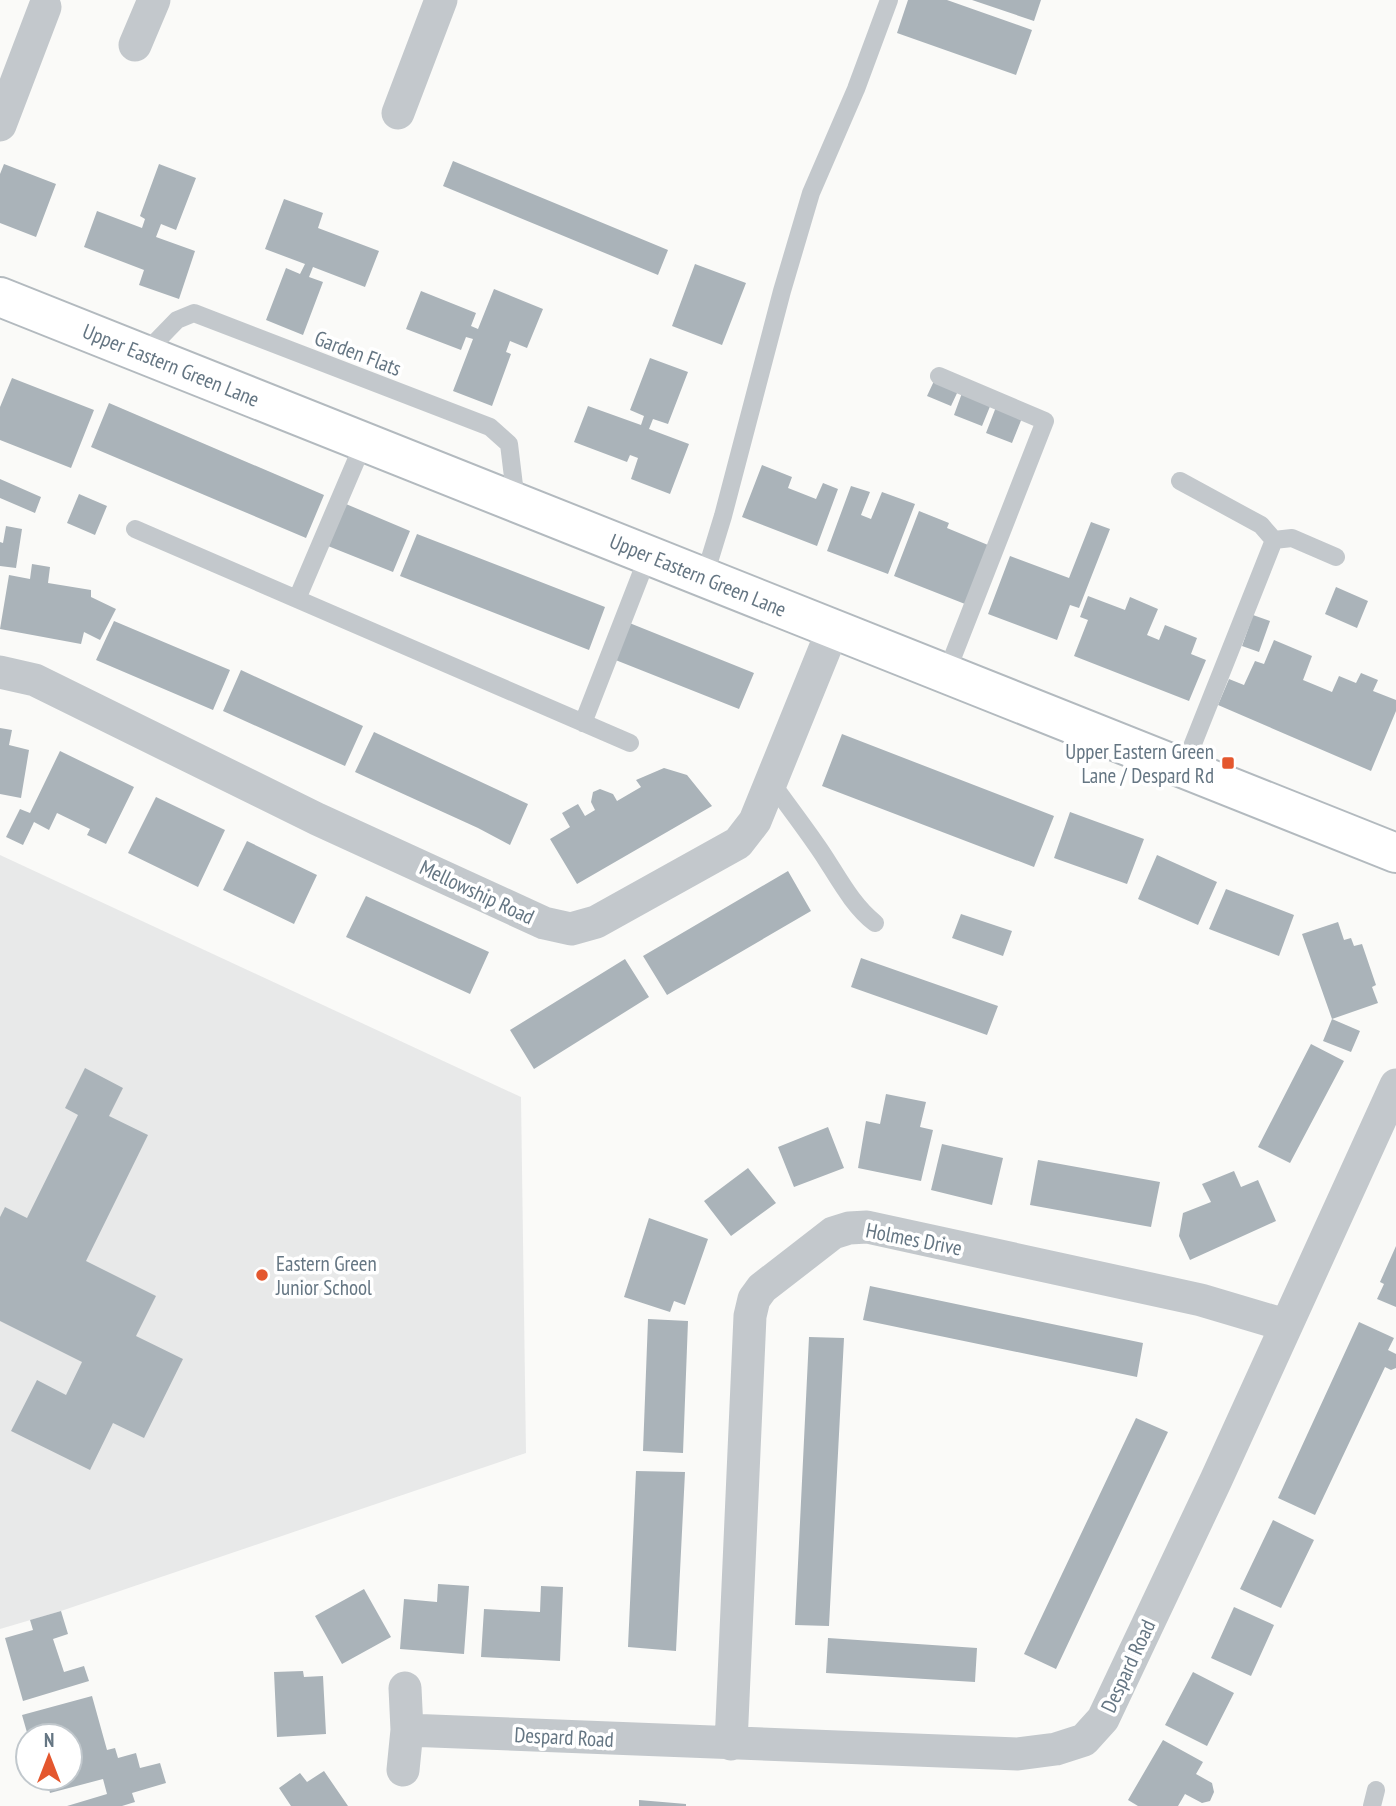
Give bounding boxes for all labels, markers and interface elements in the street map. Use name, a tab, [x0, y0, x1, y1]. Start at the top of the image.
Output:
street label: Upper Eastern Green Lane	[79, 317, 263, 413]
street label: Garden Flats	[311, 324, 405, 382]
street label: Upper Eastern Green Lane	[606, 527, 790, 623]
place label: Upper Eastern Green Lane / Despard Rd	[1065, 738, 1214, 789]
marker: Upper Eastern Green Lane / Despard Rd	[1220, 755, 1236, 771]
street label: Mellowship Road	[415, 854, 539, 930]
street label: Holmes Drive	[864, 1216, 964, 1262]
place label: Eastern Green Junior School	[275, 1250, 377, 1301]
marker: Eastern Green Junior School	[254, 1267, 270, 1283]
street label: Despard Road	[1095, 1615, 1161, 1717]
street label: Despard Road	[514, 1721, 614, 1753]
north arrow	[14, 1722, 84, 1792]
text: N	[44, 1728, 54, 1752]

